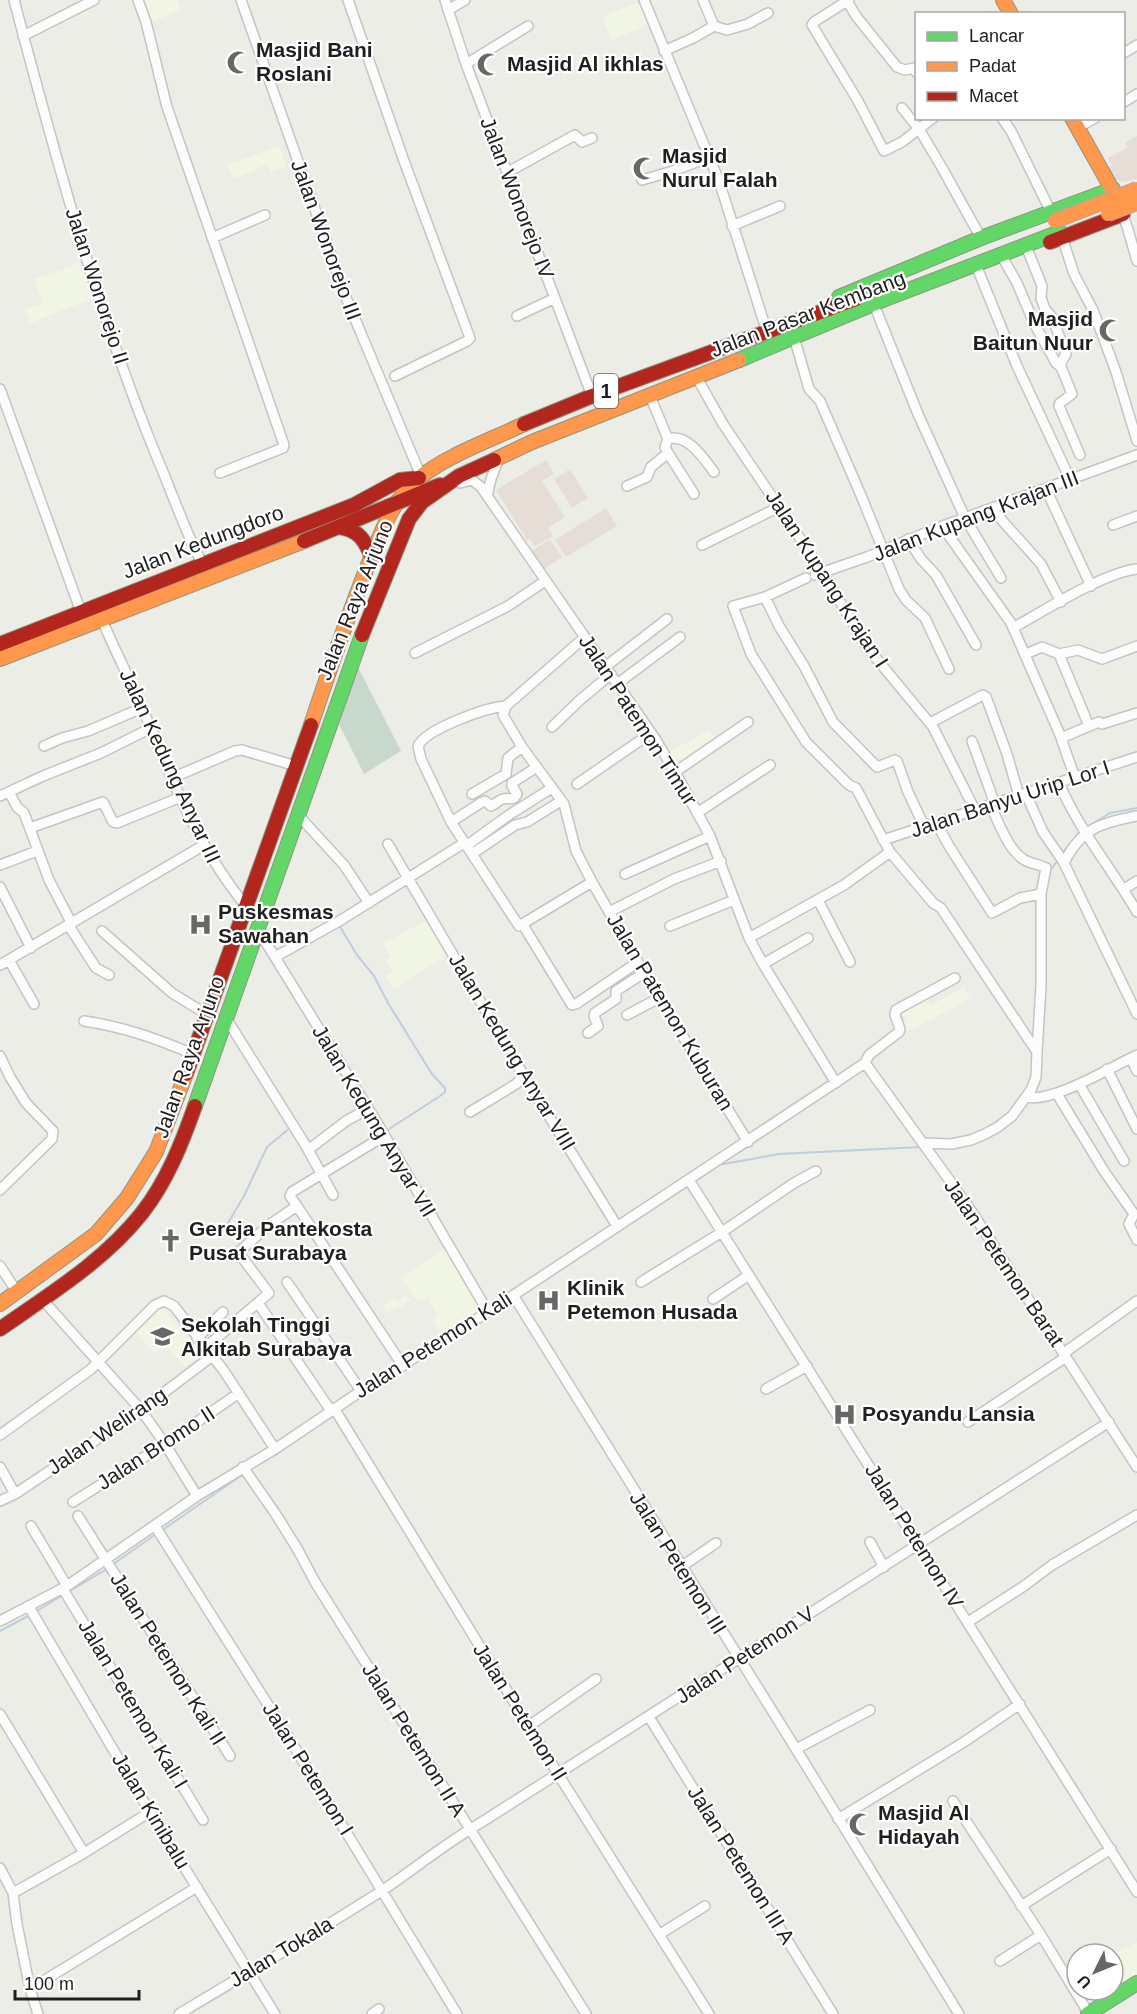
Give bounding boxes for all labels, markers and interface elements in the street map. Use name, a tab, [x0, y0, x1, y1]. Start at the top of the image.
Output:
legend	[915, 12, 1125, 120]
text: Lancar	[969, 26, 1024, 46]
place label: Masjid Bani Roslani	[256, 38, 373, 85]
mosque icon: Masjid Bani Roslani	[225, 49, 251, 75]
mosque icon: Masjid Al ikhlas	[476, 51, 502, 77]
place label: Masjid Al ikhlas	[507, 52, 664, 75]
text: Padat	[969, 56, 1016, 76]
text: Macet	[969, 86, 1018, 106]
street label: Jalan Wonorejo IV	[476, 114, 559, 282]
place label: Masjid Nurul Falah	[662, 144, 778, 191]
mosque icon: Masjid Nurul Falah	[631, 155, 657, 181]
street label: Jalan Wonorejo III	[287, 157, 366, 323]
street label: Jalan Wonorejo II	[61, 205, 134, 367]
street label: Jalan Pasar Kembang	[707, 266, 908, 361]
place label: Masjid Baitun Nuur	[973, 307, 1093, 354]
mosque icon: Masjid Baitun Nuur	[1098, 318, 1124, 344]
road number: 1	[594, 374, 618, 408]
street label: Jalan Kupang Krajan III	[870, 466, 1082, 565]
street label: Jalan Kupang Krajan I	[761, 486, 893, 672]
street label: Jalan Kedungdoro	[119, 500, 287, 583]
street label: Jalan Raya Arjuno	[312, 516, 397, 683]
street label: Jalan Patemon Timur	[575, 630, 702, 809]
street label: Jalan Kedung Anyar III	[115, 665, 226, 866]
street label: Jalan Banyu Urip Lor I	[907, 755, 1112, 842]
place label: Puskesmas Sawahan	[218, 900, 334, 947]
street label: Jalan Patemon Kuburan	[603, 909, 738, 1114]
hospital icon: Puskesmas Sawahan	[187, 911, 213, 937]
street label: Jalan Kedung Anyar VIII	[445, 949, 580, 1154]
street label: Jalan Raya Arjuno	[149, 973, 228, 1141]
street label: Jalan Kedung Anyar VII	[308, 1021, 441, 1221]
street label: Jalan Petemon Barat	[940, 1175, 1069, 1351]
place label: Gereja Pantekosta Pusat Surabaya	[189, 1217, 373, 1264]
church icon: Gereja Pantekosta Pusat Surabaya	[158, 1228, 184, 1254]
place label: Klinik Petemon Husada	[567, 1276, 738, 1323]
street label: Jalan Petemon Kali	[350, 1287, 516, 1402]
hospital icon: Klinik Petemon Husada	[536, 1287, 562, 1313]
place label: Sekolah Tinggi Alkitab Surabaya	[181, 1313, 352, 1360]
school or university icon: Sekolah Tinggi Alkitab Surabaya	[150, 1324, 176, 1350]
street label: Jalan Welirang	[43, 1382, 171, 1479]
street label: Jalan Bromo II	[93, 1401, 219, 1494]
hospital icon: Posyandu Lansia	[831, 1401, 857, 1427]
place label: Posyandu Lansia	[862, 1402, 1035, 1425]
street label: Jalan Petemon IV	[861, 1459, 968, 1612]
street label: Jalan Petemon III	[625, 1487, 731, 1638]
street label: Jalan Petemon Kali II	[105, 1568, 231, 1750]
street label: Jalan Petemon V	[671, 1601, 818, 1708]
street label: Jalan Petemon Kali I	[73, 1615, 193, 1793]
street label: Jalan Petemon II	[469, 1639, 572, 1785]
street label: Jalan Petemon II A	[358, 1659, 471, 1821]
street label: Jalan Petemon I	[258, 1698, 358, 1839]
street label: Jalan Kinibalu	[108, 1749, 195, 1873]
street label: Jalan Petemon III A	[683, 1781, 799, 1948]
place label: Masjid Al Hidayah	[878, 1801, 969, 1848]
mosque icon: Masjid Al Hidayah	[847, 1812, 873, 1838]
street label: Jalan Tokala	[225, 1912, 337, 1991]
north arrow	[1065, 1942, 1125, 2002]
scale bar	[15, 1963, 140, 2001]
text: U	[1074, 1972, 1095, 1992]
text: 100 m	[24, 1974, 74, 1994]

